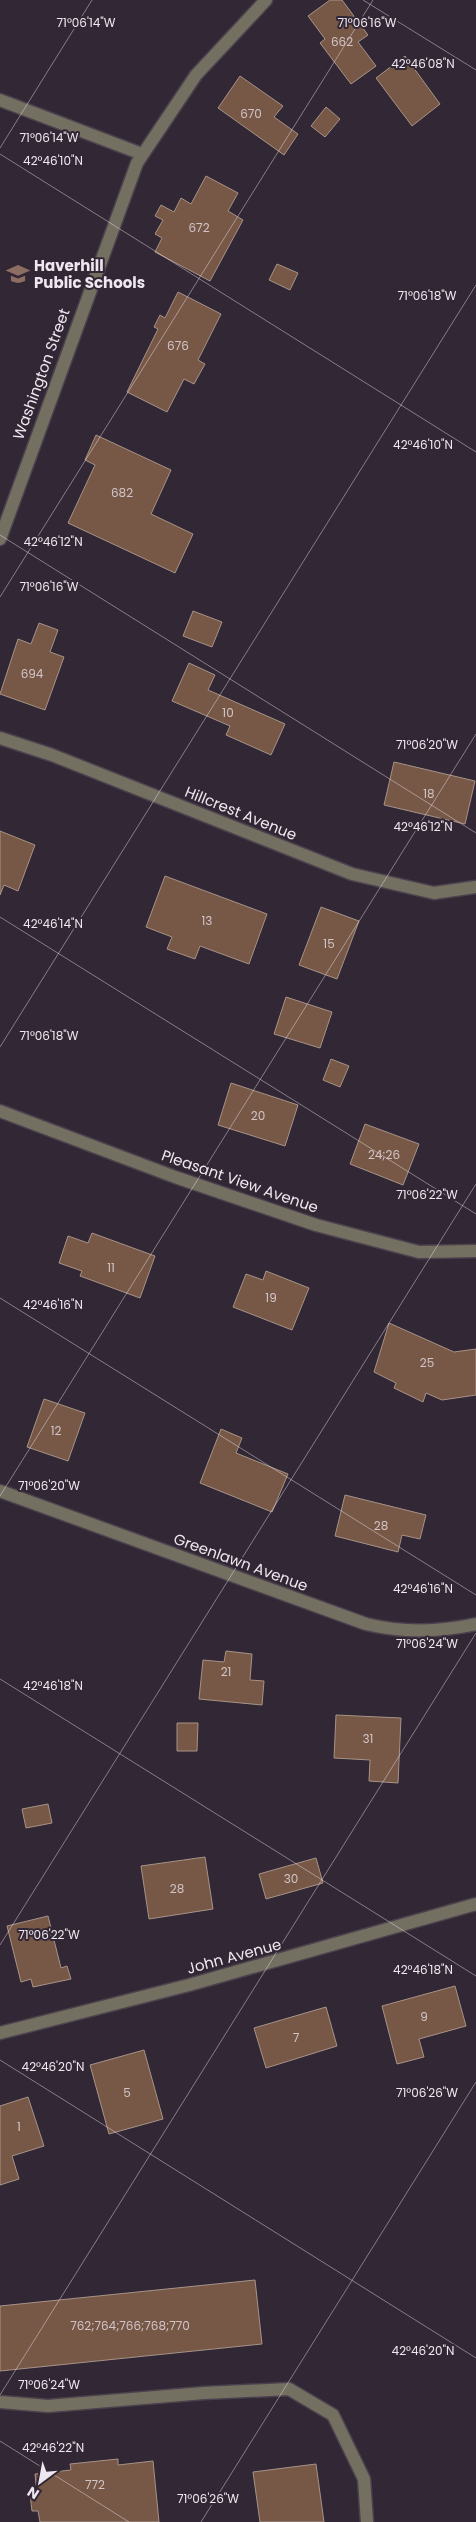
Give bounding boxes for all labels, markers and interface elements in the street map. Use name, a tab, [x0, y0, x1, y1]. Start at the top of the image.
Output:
text: 71°06'14"W	[57, 14, 116, 31]
text: 71°06'16"W	[337, 14, 397, 31]
house number: 662	[331, 33, 353, 50]
text: 42°46'08"N	[391, 55, 455, 72]
house number: 670	[240, 105, 262, 122]
text: 71°06'14"W	[20, 129, 79, 146]
text: 42°46'10"N	[23, 152, 83, 169]
house number: 672	[188, 219, 210, 236]
place label: Haverhill Public Schools	[34, 255, 145, 293]
school or university icon: Haverhill Public Schools	[5, 261, 31, 287]
text: 71°06'18"W	[397, 287, 457, 304]
street label: Washington Street	[7, 305, 75, 443]
house number: 676	[167, 337, 189, 354]
text: 42°46'10"N	[393, 436, 453, 453]
house number: 682	[111, 484, 133, 501]
text: 42°46'12"N	[23, 533, 83, 550]
text: 71°06'16"W	[19, 578, 79, 595]
house number: 694	[21, 665, 44, 682]
house number: 10	[222, 704, 234, 721]
text: 71°06'20"W	[396, 736, 458, 753]
street label: Hillcrest Avenue	[182, 781, 300, 845]
house number: 18	[423, 785, 435, 802]
text: 42°46'12"N	[393, 818, 453, 835]
house number: 13	[202, 912, 212, 929]
text: 42°46'14"N	[23, 915, 83, 932]
house number: 15	[323, 935, 335, 952]
text: 71°06'18"W	[19, 1027, 79, 1044]
house number: 20	[251, 1107, 265, 1124]
street label: Pleasant View Avenue	[159, 1144, 321, 1218]
house number: 24;26	[368, 1146, 400, 1163]
text: 71°06'22"W	[396, 1186, 458, 1203]
house number: 11	[107, 1259, 115, 1276]
house number: 19	[265, 1289, 277, 1306]
text: 42°46'16"N	[23, 1296, 83, 1313]
house number: 25	[420, 1354, 434, 1371]
house number: 12	[51, 1422, 61, 1439]
text: 71°06'20"W	[18, 1477, 80, 1494]
house number: 28	[374, 1517, 388, 1534]
street label: Greenlawn Avenue	[171, 1528, 311, 1596]
text: 42°46'16"N	[393, 1580, 453, 1597]
text: 71°06'24"W	[396, 1635, 458, 1652]
house number: 21	[221, 1663, 231, 1680]
text: 42°46'18"N	[23, 1677, 83, 1694]
house number: 31	[363, 1730, 373, 1747]
house number: 30	[284, 1870, 298, 1887]
house number: 28	[170, 1880, 184, 1897]
text: 71°06'22"W	[18, 1926, 80, 1943]
street label: John Avenue	[184, 1933, 284, 1979]
text: 42°46'18"N	[393, 1961, 453, 1978]
house number: 9	[420, 2008, 428, 2025]
house number: 7	[293, 2029, 300, 2046]
text: 42°46'20"N	[22, 2058, 84, 2075]
house number: 5	[123, 2084, 131, 2101]
text: 71°06'26"W	[396, 2084, 458, 2101]
house number: 1	[17, 2118, 21, 2135]
house number: 762;764;766;768;770	[70, 2317, 190, 2334]
text: 42°46'20"N	[392, 2342, 454, 2359]
text: 71°06'24"W	[18, 2376, 80, 2393]
text: 42°46'22"N	[22, 2439, 84, 2456]
north arrow	[15, 2457, 65, 2507]
house number: 772	[85, 2476, 105, 2493]
text: N	[23, 2482, 43, 2504]
text: 71°06'26"W	[177, 2490, 239, 2507]

